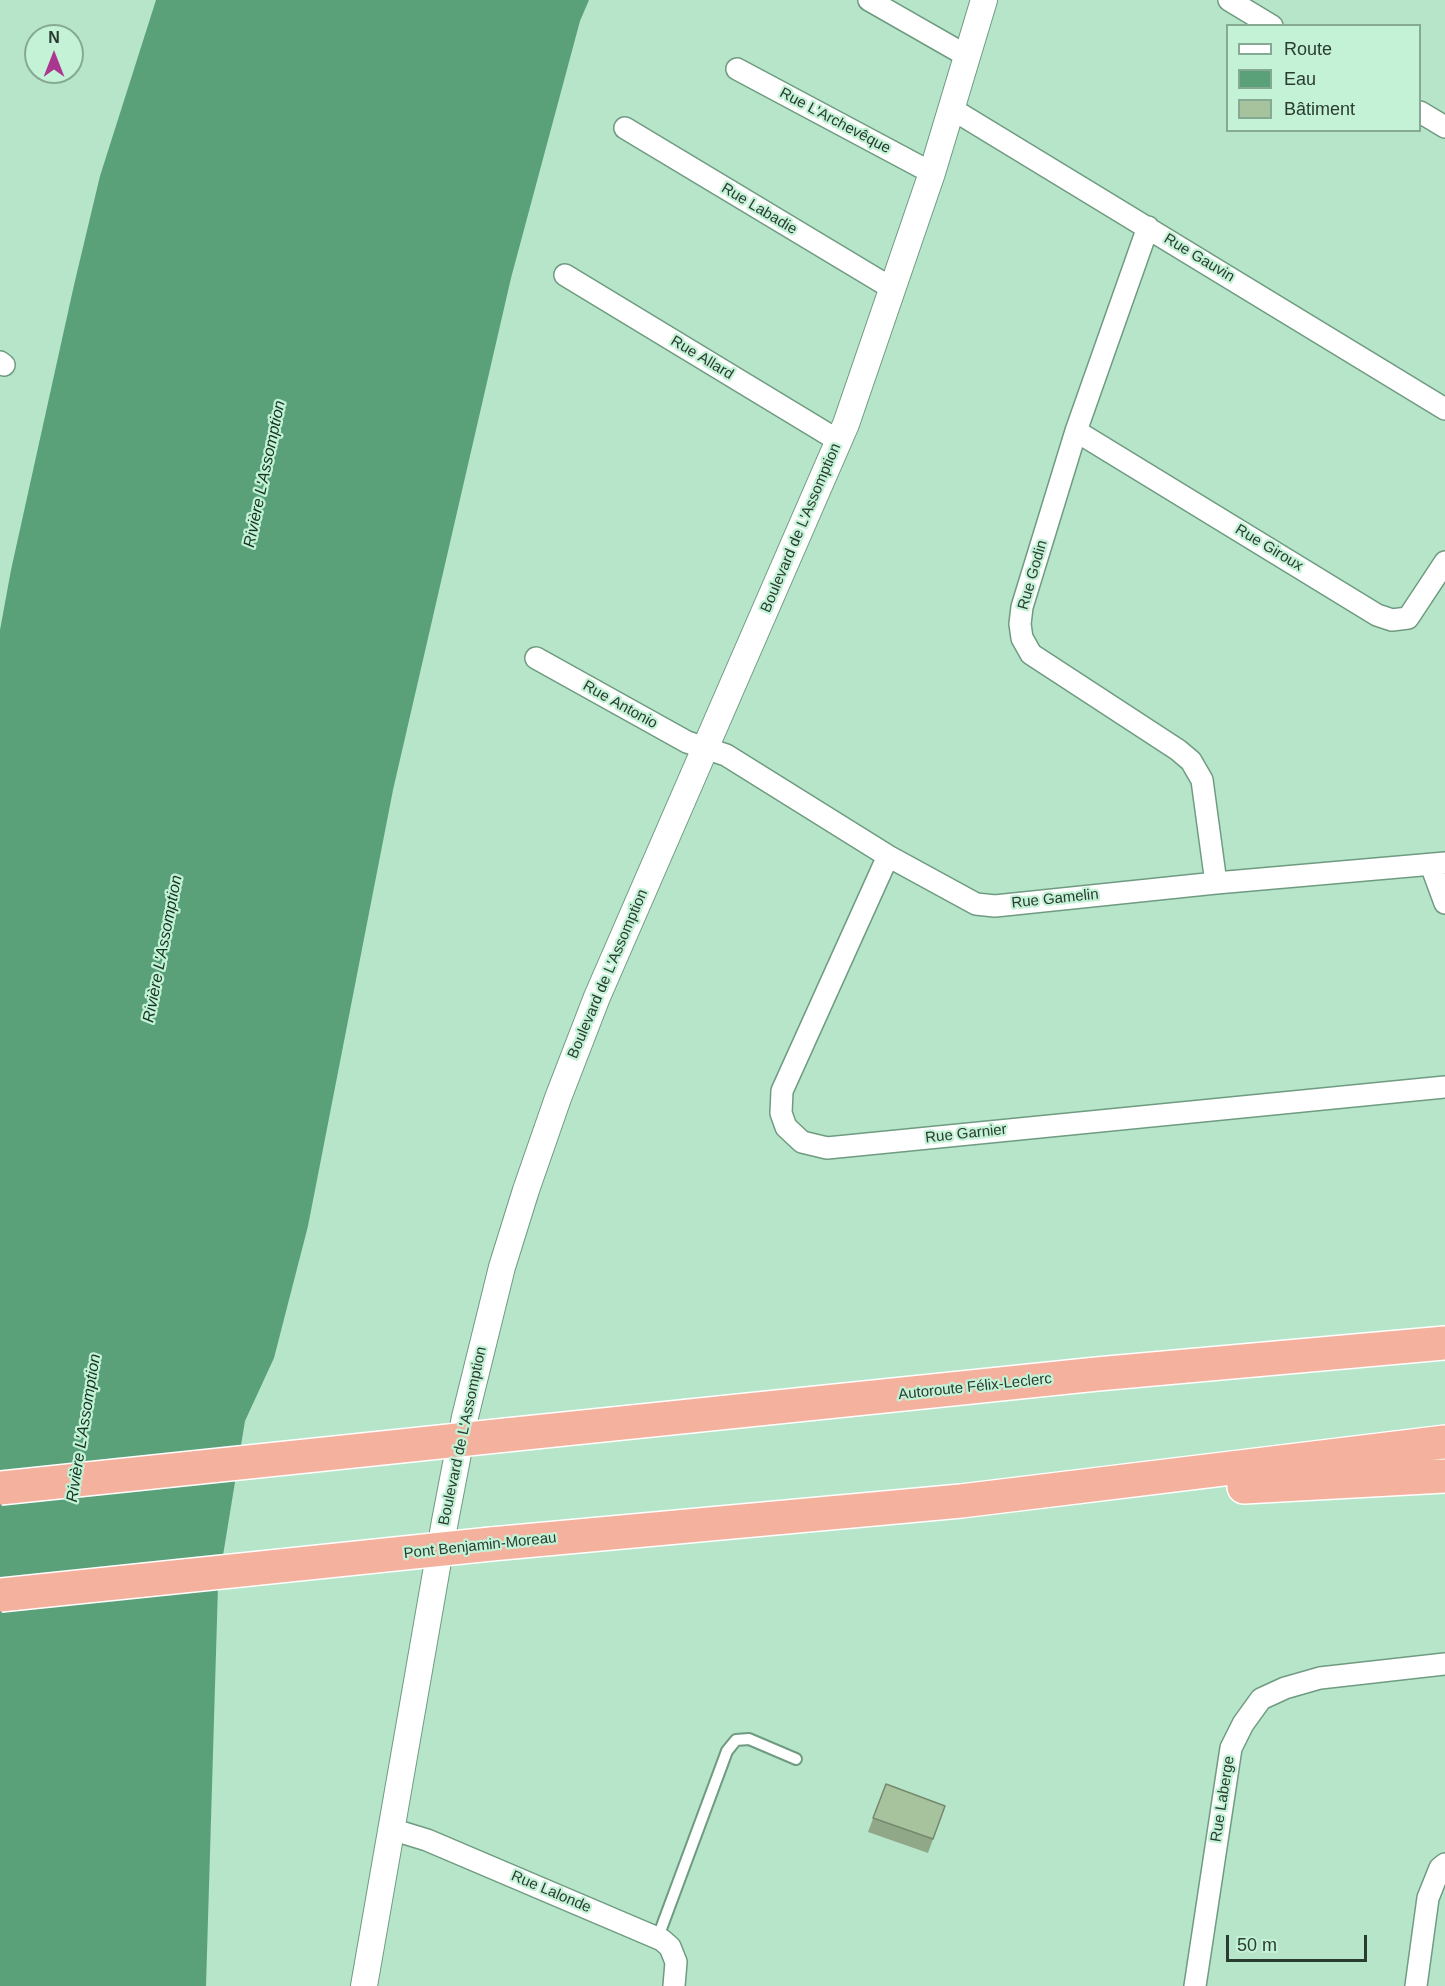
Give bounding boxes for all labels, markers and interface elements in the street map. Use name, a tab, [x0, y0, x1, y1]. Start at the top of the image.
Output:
north arrow	[24, 24, 84, 84]
legend	[1226, 24, 1421, 132]
text: N	[48, 29, 60, 46]
text: Route	[1284, 39, 1332, 59]
text: Eau	[1284, 69, 1316, 89]
street label: Rue L'Archevêque	[776, 84, 894, 158]
text: Bâtiment	[1284, 99, 1355, 119]
street label: Rue Labadie	[718, 179, 800, 239]
street label: Rue Gauvin	[1160, 230, 1238, 286]
street label: Rue Allard	[667, 332, 737, 384]
water label: Rivière L'Assomption	[240, 399, 290, 549]
street label: Boulevard de L'Assomption	[757, 441, 845, 615]
street label: Rue Giroux	[1232, 521, 1306, 575]
street label: Rue Godin	[1014, 538, 1052, 612]
street label: Rue Antonio	[580, 677, 660, 733]
water label: Rivière L'Assomption	[139, 874, 187, 1024]
street label: Rue Gamelin	[1011, 885, 1099, 913]
street label: Boulevard de L'Assomption	[564, 887, 652, 1061]
street label: Rue Garnier	[924, 1121, 1008, 1147]
street label: Boulevard de L'Assomption	[435, 1345, 491, 1527]
water label: Rivière L'Assomption	[63, 1353, 105, 1503]
street label: Autoroute Félix-Leclerc	[897, 1370, 1053, 1404]
street label: Pont Benjamin-Moreau	[403, 1529, 557, 1563]
street label: Rue Laberge	[1207, 1755, 1239, 1843]
street label: Rue Lalonde	[508, 1867, 594, 1917]
scale bar	[1229, 1923, 1370, 1961]
text: 50 m	[1237, 1935, 1277, 1955]

